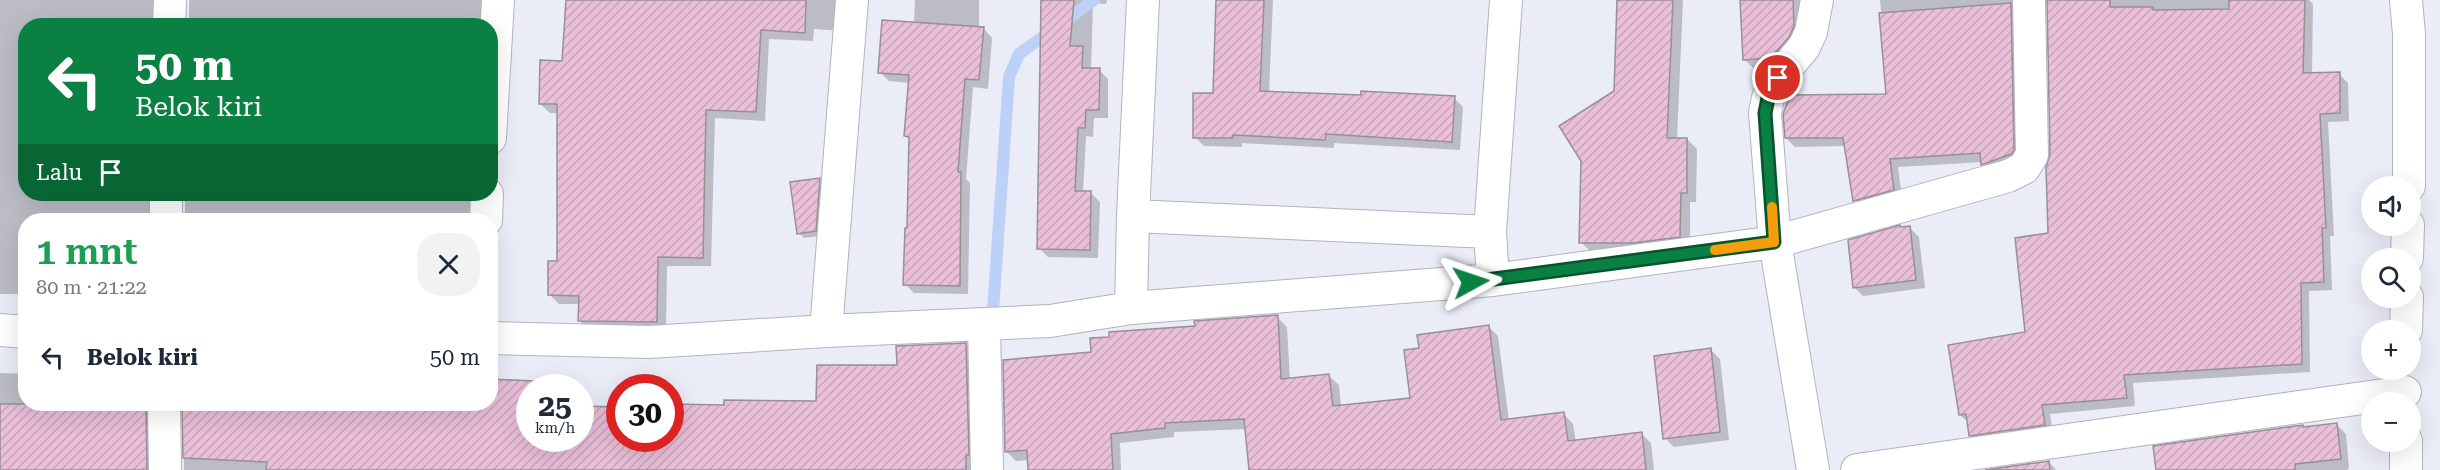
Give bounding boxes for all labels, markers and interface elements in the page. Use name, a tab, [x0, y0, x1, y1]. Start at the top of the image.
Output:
text: 50 m	[135, 41, 233, 90]
icon: left	[36, 42, 114, 120]
pin	[1752, 52, 1803, 103]
icon: arrive	[1761, 61, 1794, 94]
text: Belok kiri	[135, 91, 262, 123]
icon: arrive	[94, 156, 127, 189]
text: Lalu	[36, 160, 82, 185]
map controls	[2361, 176, 2421, 452]
button: sound	[2361, 176, 2421, 236]
text: 1 mnt	[36, 231, 137, 273]
button: close	[417, 233, 480, 296]
button: search	[2361, 248, 2421, 308]
position arrow	[1439, 250, 1503, 314]
text: 80 m · 21:22	[36, 275, 147, 299]
button: +	[2361, 320, 2421, 380]
icon: left	[36, 341, 69, 374]
text: Belok kiri	[87, 345, 198, 370]
text: 50 m	[430, 345, 480, 370]
speed limit sign: 30	[606, 374, 684, 452]
text: 25	[538, 388, 572, 423]
button: −	[2361, 392, 2421, 452]
text: km/h	[535, 419, 575, 437]

